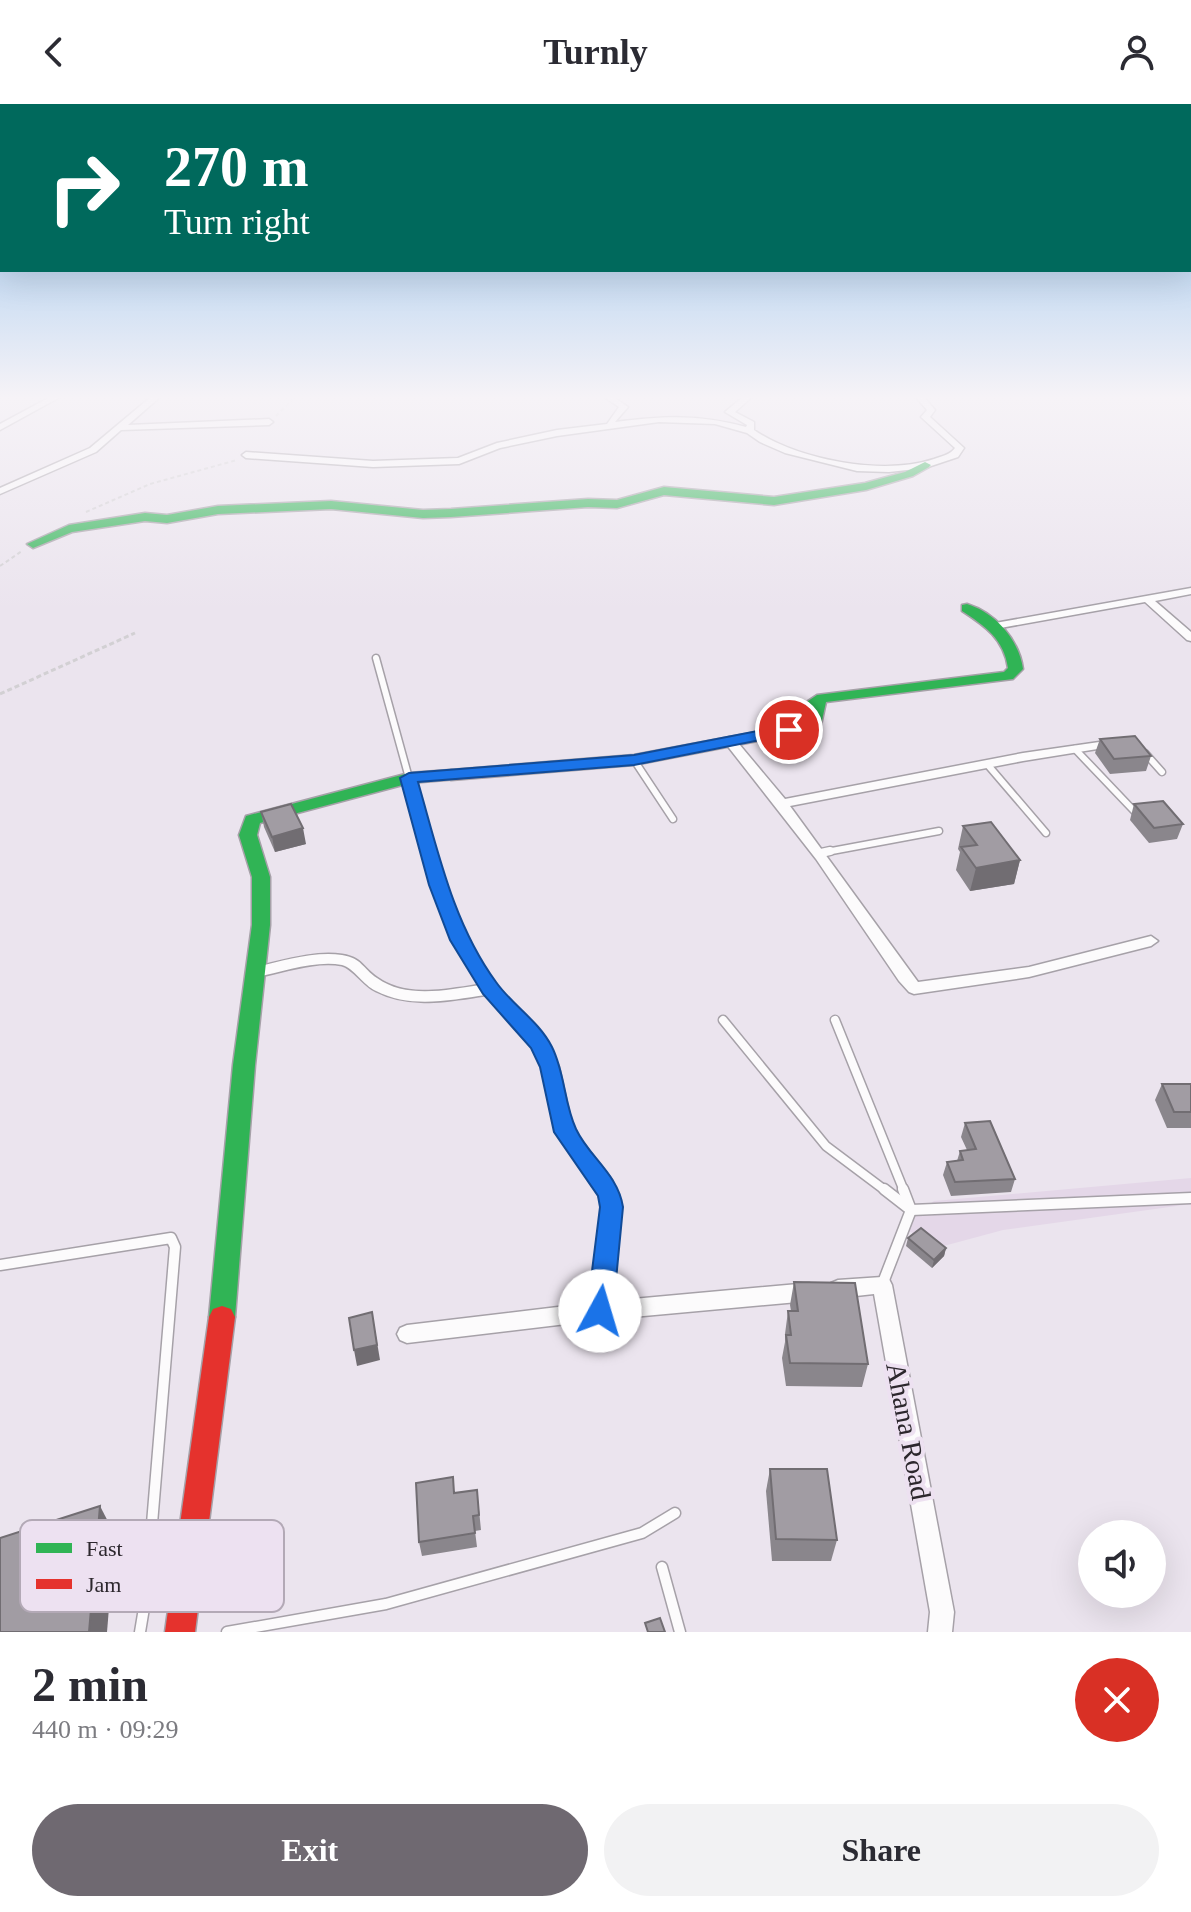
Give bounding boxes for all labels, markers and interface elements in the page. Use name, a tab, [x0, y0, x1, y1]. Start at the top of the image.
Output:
icon: back	[32, 30, 76, 74]
icon: person	[1115, 30, 1159, 74]
text: Turnly	[543, 32, 648, 72]
icon: right	[32, 136, 136, 240]
text: 270 m	[164, 136, 309, 198]
text: Turn right	[164, 202, 310, 242]
pin	[755, 696, 823, 764]
icon: arrive	[767, 708, 811, 752]
position arrow	[558, 1269, 642, 1353]
street label: Ahana Road	[880, 1360, 937, 1502]
legend	[20, 1520, 284, 1612]
map controls	[1078, 1520, 1166, 1608]
button: sound	[1078, 1520, 1166, 1608]
text: Fast	[86, 1536, 123, 1561]
text: Jam	[86, 1572, 121, 1597]
text: 2 min	[32, 1658, 148, 1711]
button: close	[1075, 1658, 1159, 1742]
text: 440 m · 09:29	[32, 1715, 179, 1744]
button: Exit	[32, 1804, 588, 1896]
button: Share	[604, 1804, 1159, 1896]

